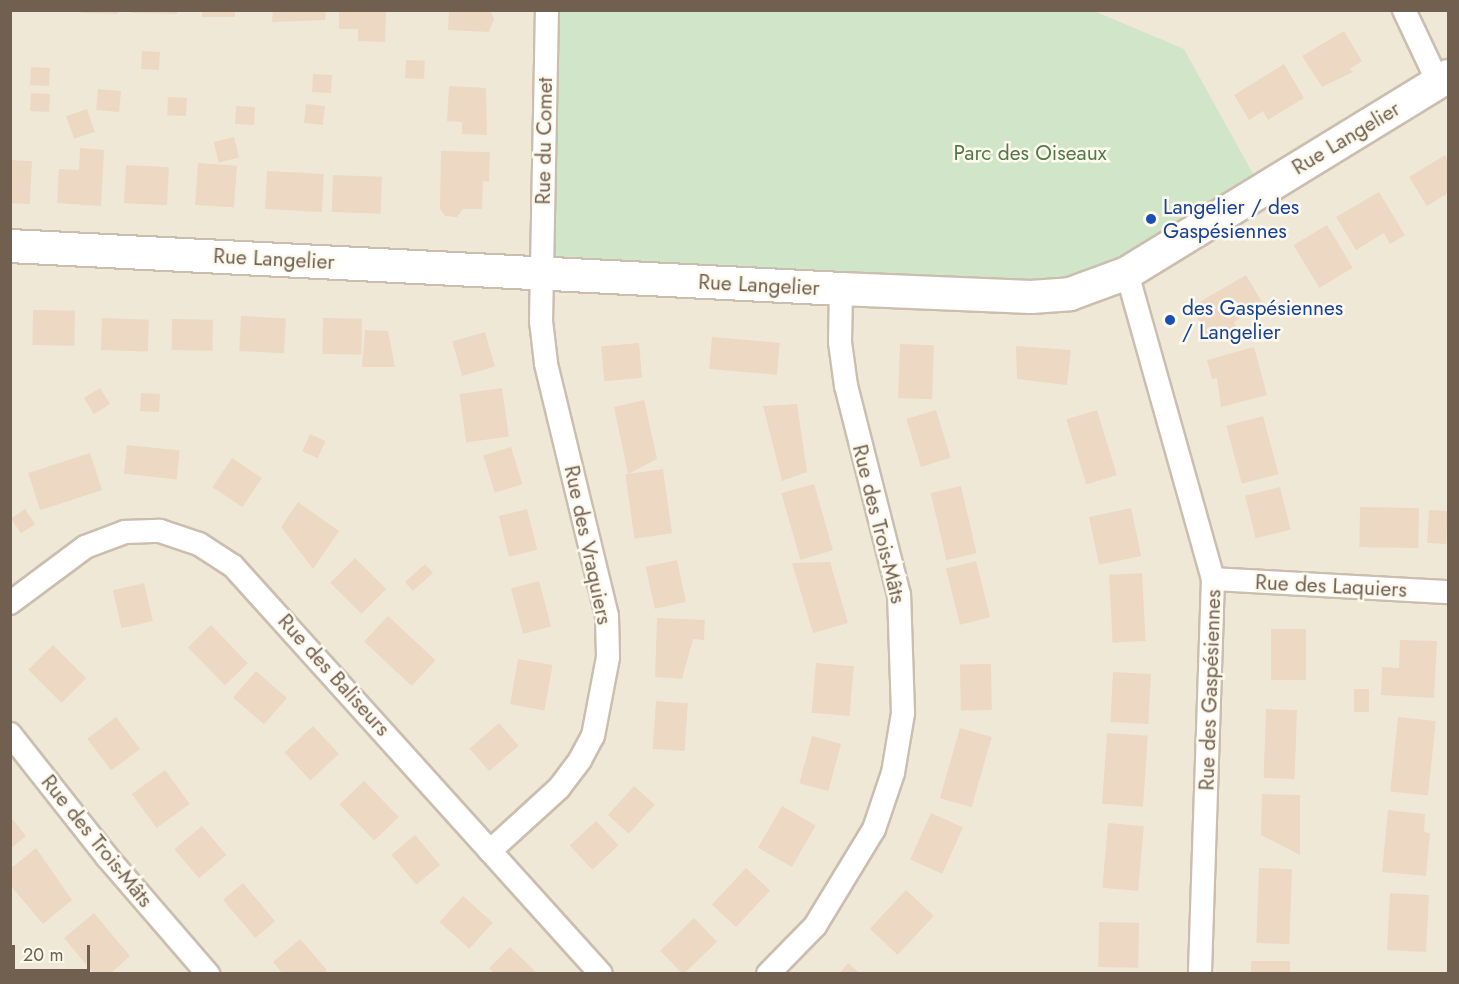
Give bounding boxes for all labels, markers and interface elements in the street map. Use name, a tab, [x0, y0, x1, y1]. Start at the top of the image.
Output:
street label: Rue du Comet	[530, 77, 558, 205]
street label: Rue Langelier	[1287, 96, 1405, 180]
park label: Parc des Oiseaux	[953, 140, 1107, 166]
place label: Langelier / des Gaspésiennes	[1163, 194, 1299, 244]
marker: Langelier / des Gaspésiennes	[1144, 212, 1158, 226]
street label: Rue Langelier	[213, 243, 335, 275]
street label: Rue Langelier	[698, 269, 820, 301]
place label: des Gaspésiennes / Langelier	[1182, 295, 1343, 345]
marker: des Gaspésiennes / Langelier	[1163, 313, 1177, 327]
street label: Rue des Trois-Mâts	[847, 442, 911, 606]
street label: Rue des Vraquiers	[559, 463, 617, 627]
street label: Rue des Laquiers	[1254, 569, 1408, 603]
street label: Rue des Gaspésiennes	[1194, 589, 1226, 791]
street label: Rue des Baliseurs	[273, 609, 395, 741]
street label: Rue des Trois-Mâts	[36, 770, 158, 912]
scale bar	[15, 933, 93, 971]
text: 20 m	[23, 942, 63, 968]

